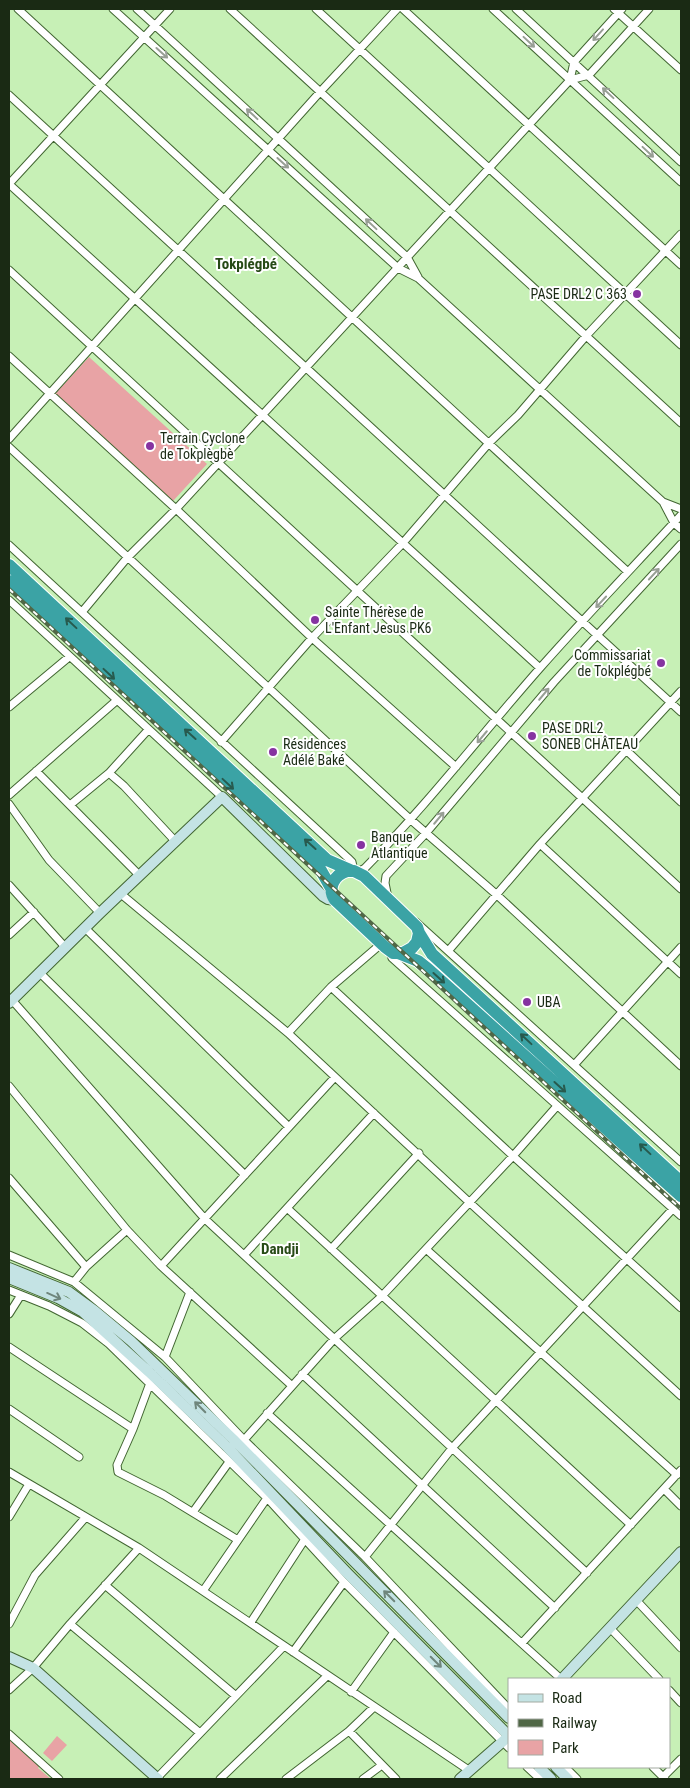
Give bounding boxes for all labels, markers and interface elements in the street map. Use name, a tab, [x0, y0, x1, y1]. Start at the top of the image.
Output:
one-way arrow	[592, 29, 604, 42]
one-way arrow	[522, 36, 535, 48]
one-way arrow	[156, 47, 169, 59]
one-way arrow	[601, 87, 614, 99]
one-way arrow	[245, 108, 258, 120]
one-way arrow	[642, 146, 655, 158]
one-way arrow	[276, 157, 289, 169]
one-way arrow	[365, 219, 378, 230]
district label: Tokplégbé	[215, 255, 277, 273]
place label: PASE DRL2 C 363	[531, 286, 627, 302]
marker: PASE DRL2 C 363	[631, 288, 643, 300]
place label: Terrain Cyclone de Tokplègbè	[160, 430, 246, 462]
marker: Terrain Cyclone de Tokplègbè	[144, 440, 156, 452]
one-way arrow	[648, 567, 660, 580]
one-way arrow	[595, 596, 607, 608]
place label: Sainte Thérèse de L'Enfant Jesus PK6	[325, 604, 432, 636]
marker: Sainte Thérèse de L'Enfant Jesus PK6	[309, 614, 321, 626]
one-way arrow	[64, 617, 77, 629]
place label: Commissariat de Tokplégbé	[574, 647, 651, 679]
marker: Commissariat de Tokplégbé	[655, 657, 667, 669]
one-way arrow	[102, 668, 115, 680]
one-way arrow	[539, 687, 550, 700]
place label: PASE DRL2 SONEB CHÂTEAU	[542, 720, 638, 752]
one-way arrow	[183, 728, 196, 740]
one-way arrow	[476, 730, 487, 743]
marker: PASE DRL2 SONEB CHÂTEAU	[526, 730, 538, 742]
place label: Résidences Adélé Baké	[283, 736, 346, 768]
marker: Résidences Adélé Baké	[267, 746, 279, 758]
one-way arrow	[222, 778, 235, 790]
one-way arrow	[434, 811, 445, 824]
place label: Banque Atlantique	[371, 829, 428, 861]
one-way arrow	[303, 838, 316, 849]
marker: Banque Atlantique	[355, 839, 367, 851]
one-way arrow	[432, 972, 445, 984]
place label: UBA	[537, 994, 561, 1010]
marker: UBA	[521, 996, 533, 1008]
one-way arrow	[519, 1033, 532, 1045]
one-way arrow	[553, 1081, 566, 1093]
one-way arrow	[639, 1143, 652, 1155]
district label: Dandji	[261, 1240, 299, 1258]
one-way arrow	[46, 1292, 61, 1302]
one-way arrow	[194, 1400, 206, 1413]
one-way arrow	[382, 1590, 395, 1602]
one-way arrow	[429, 1655, 441, 1667]
legend	[508, 1678, 670, 1768]
text: Road	[552, 1689, 582, 1707]
text: Railway	[552, 1714, 597, 1732]
text: Park	[552, 1739, 579, 1757]

